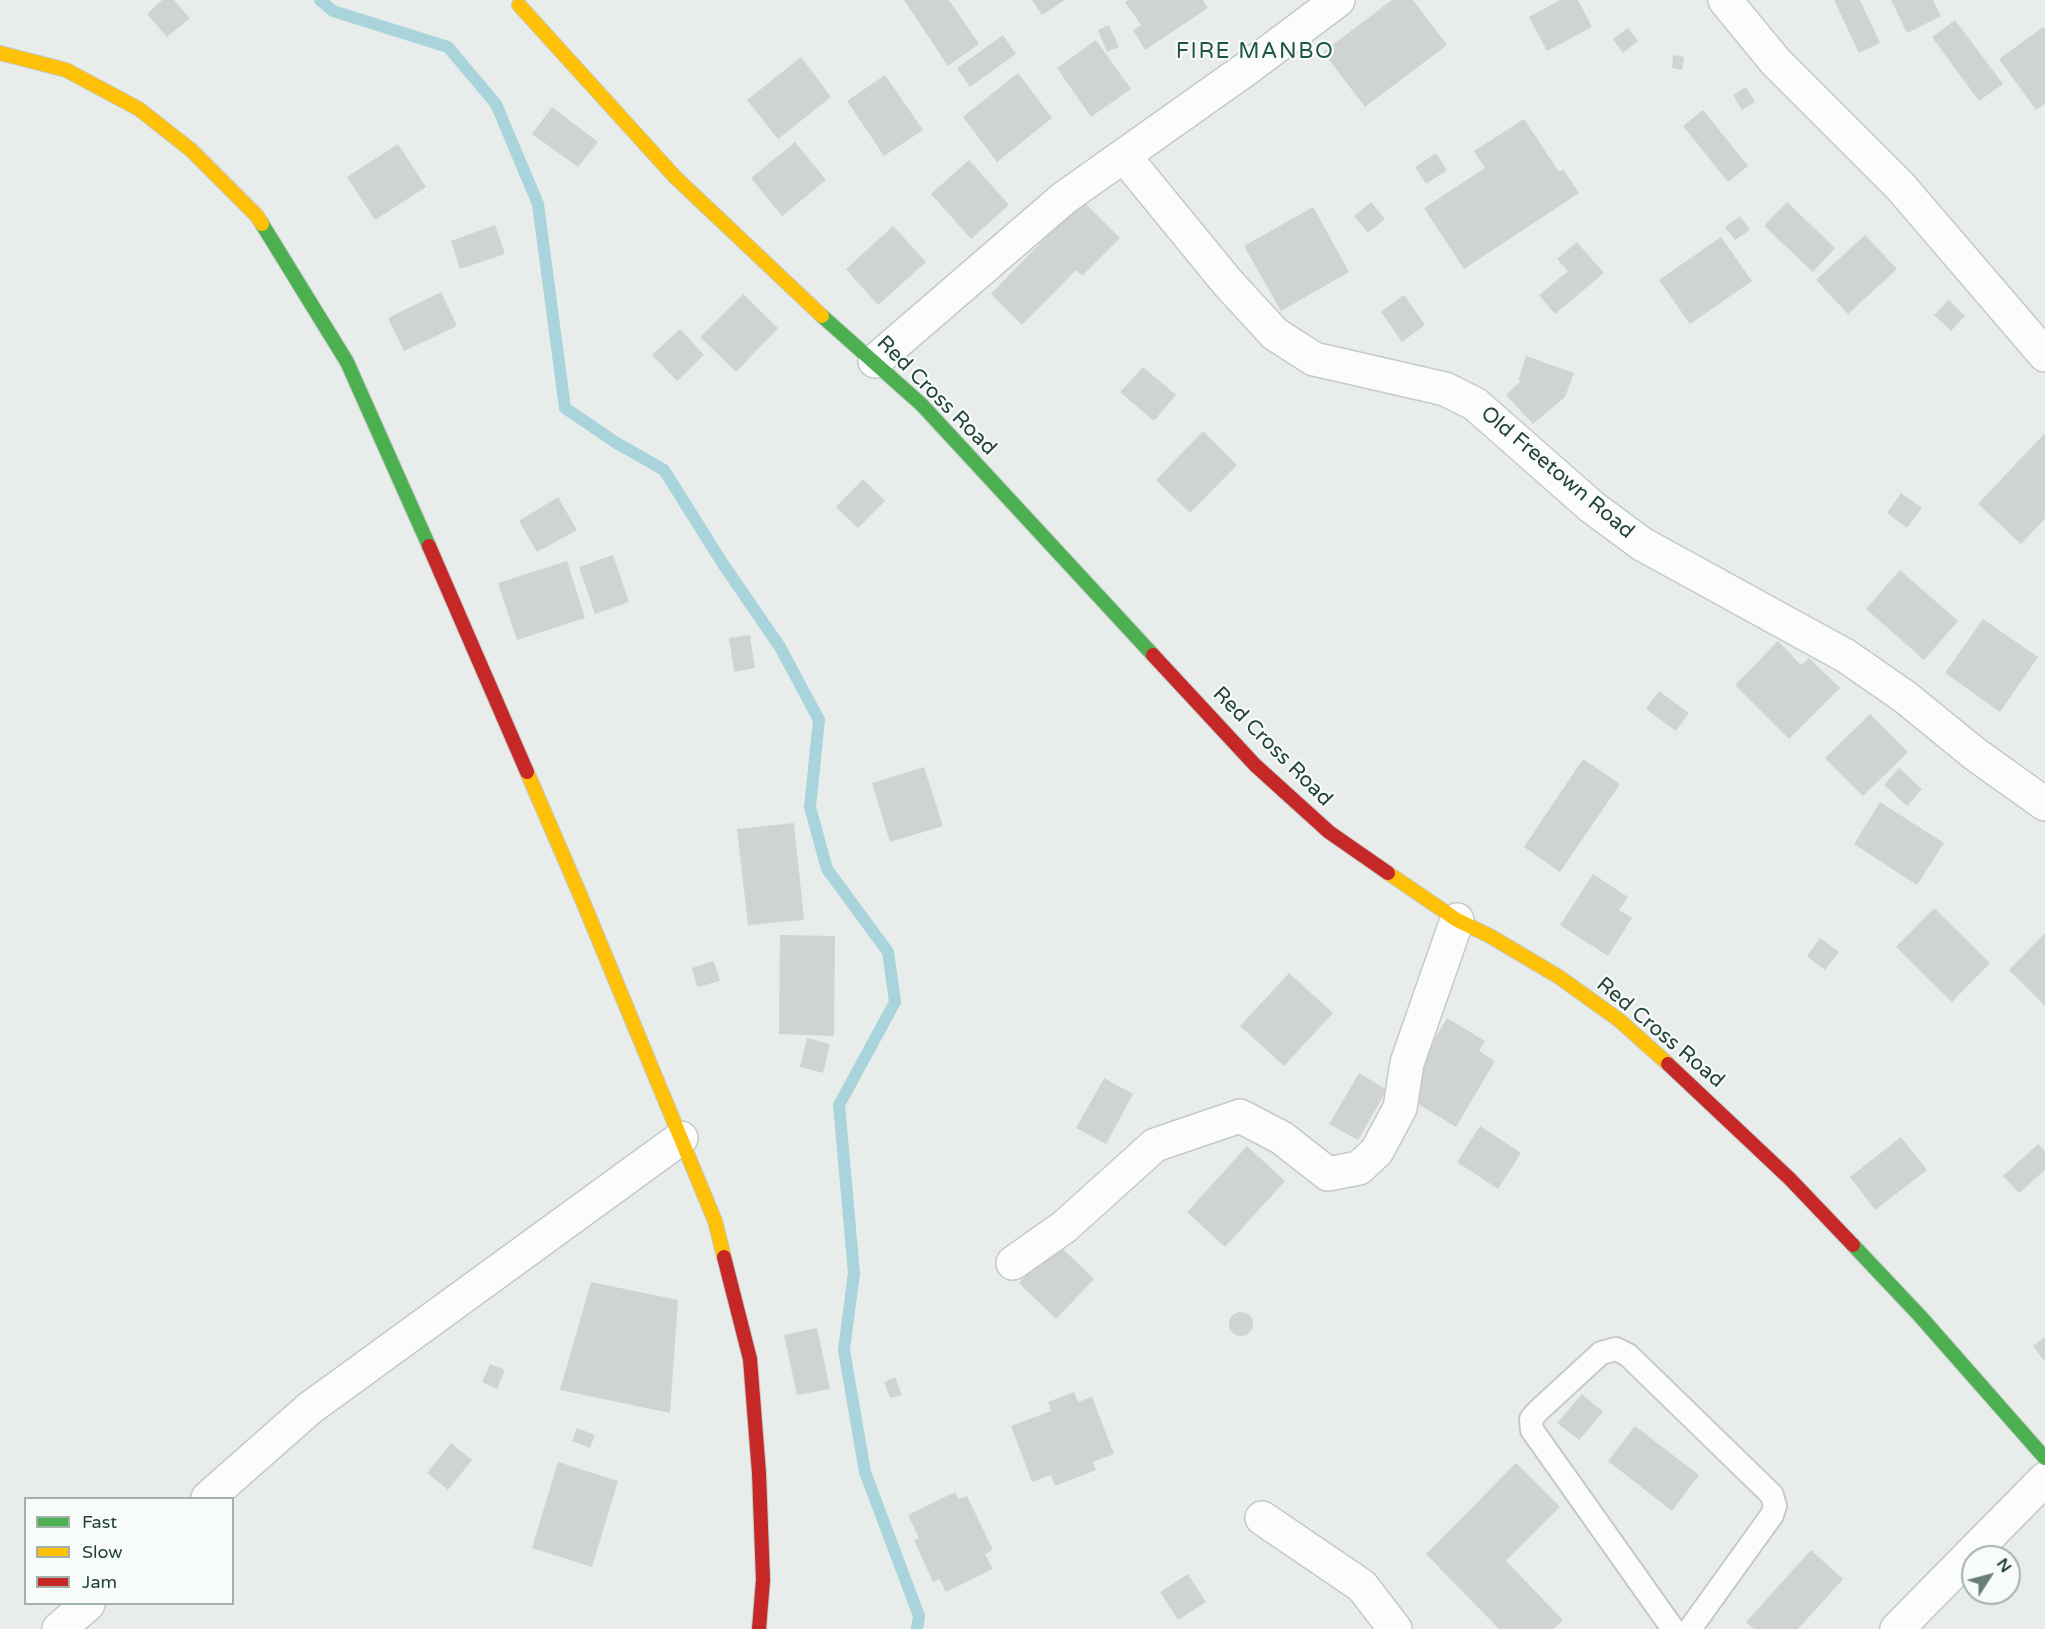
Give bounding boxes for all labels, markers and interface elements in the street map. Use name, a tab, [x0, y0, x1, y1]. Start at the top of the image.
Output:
district label: FIRE MANBO	[1176, 39, 1334, 65]
street label: Red Cross Road	[871, 331, 1001, 461]
street label: Old Freetown Road	[1475, 401, 1639, 545]
street label: Red Cross Road	[1207, 682, 1337, 812]
street label: Red Cross Road	[1591, 972, 1729, 1094]
legend	[24, 1497, 234, 1605]
text: Fast	[82, 1511, 117, 1533]
text: Slow	[82, 1541, 123, 1563]
north arrow	[1961, 1545, 2021, 1605]
text: N	[1992, 1555, 2016, 1577]
text: Jam	[82, 1571, 117, 1593]

